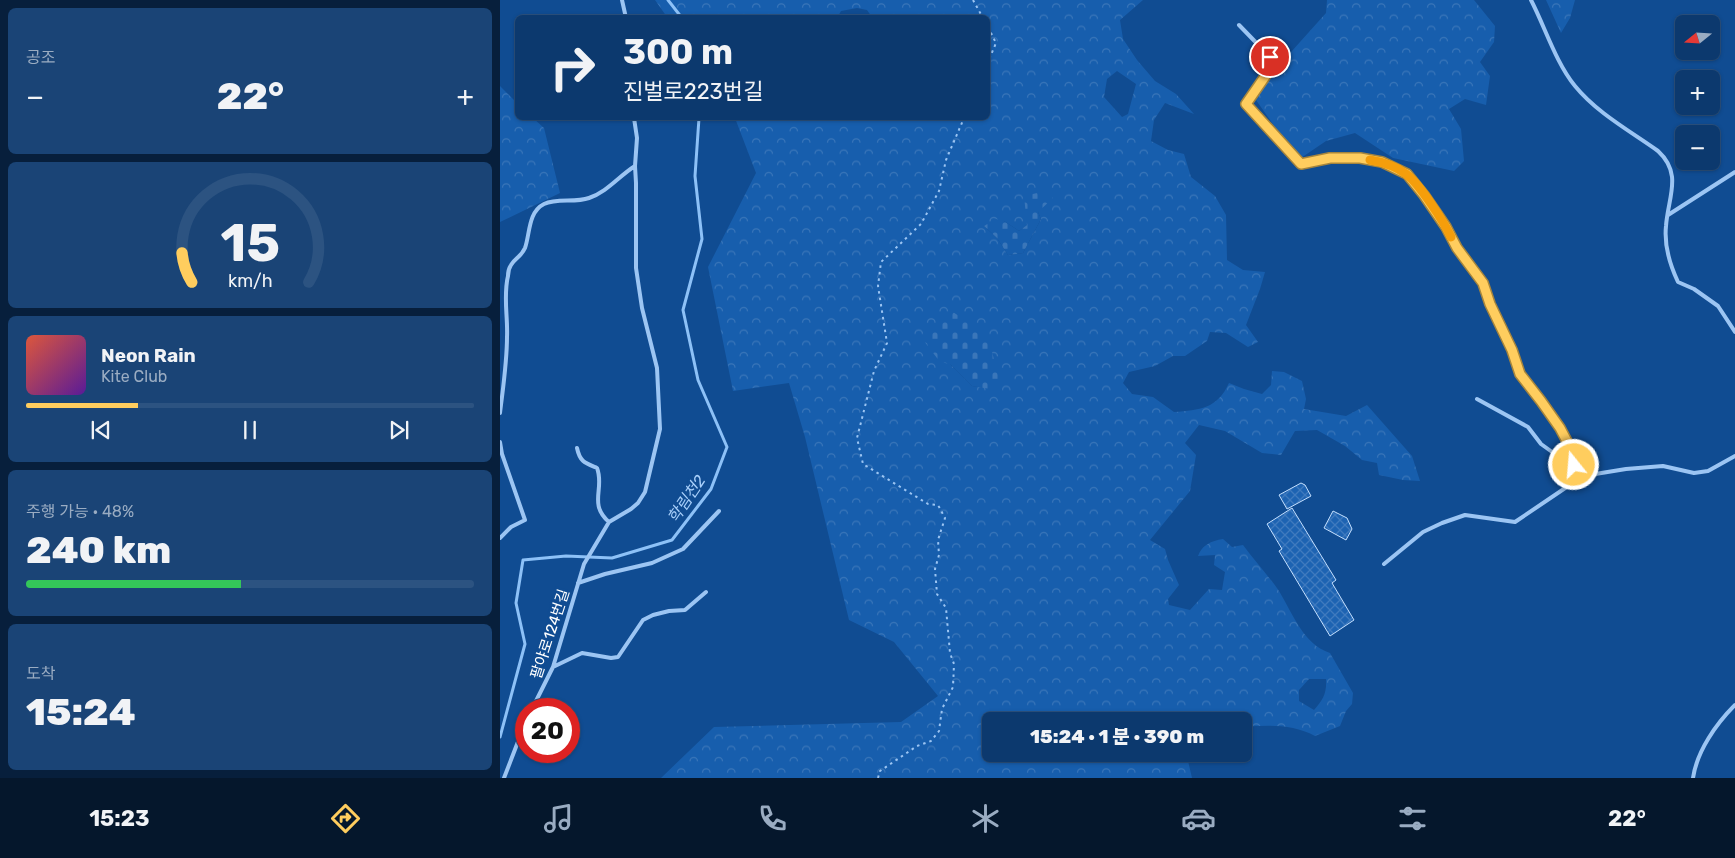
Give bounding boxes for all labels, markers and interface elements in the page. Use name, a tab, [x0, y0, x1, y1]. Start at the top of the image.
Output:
north arrow	[1675, 15, 1720, 60]
map controls	[1675, 15, 1720, 170]
text: 300 m	[623, 31, 733, 73]
icon: right	[540, 35, 605, 100]
pin	[1249, 36, 1291, 78]
icon: arrive	[1256, 43, 1284, 71]
text: 공조	[26, 48, 55, 67]
button: +	[1675, 70, 1720, 115]
text: 22°	[217, 73, 284, 119]
text: 진벌로223번길	[623, 78, 763, 105]
text: −	[26, 80, 44, 113]
text: +	[457, 80, 474, 113]
button: −	[1675, 125, 1720, 170]
text: 15	[220, 212, 280, 274]
text: km/h	[228, 270, 272, 291]
text: Neon Rain	[101, 344, 196, 367]
text: Kite Club	[101, 367, 167, 386]
icon: previous	[87, 416, 115, 444]
icon: pause	[236, 416, 264, 444]
icon: next	[385, 416, 413, 444]
position arrow	[1547, 438, 1599, 490]
water label: 학림천2	[664, 471, 710, 527]
text: 주행 가능 · 48%	[26, 502, 134, 521]
text: 240 km	[26, 527, 171, 573]
street label: 팔야로124번길	[527, 587, 573, 681]
text: 도착	[26, 664, 55, 683]
text: 15:24	[26, 689, 136, 735]
speed limit sign: 20	[515, 698, 580, 763]
text: 15:24 · 1 분 · 390 m	[1030, 725, 1204, 748]
icon: directions	[328, 801, 363, 836]
icon: music	[541, 801, 576, 836]
icon: phone	[755, 801, 790, 836]
icon: climate	[968, 801, 1003, 836]
icon: car	[1181, 801, 1216, 836]
icon: filters	[1395, 801, 1430, 836]
text: 15:23	[89, 805, 150, 832]
text: 22°	[1608, 805, 1646, 832]

